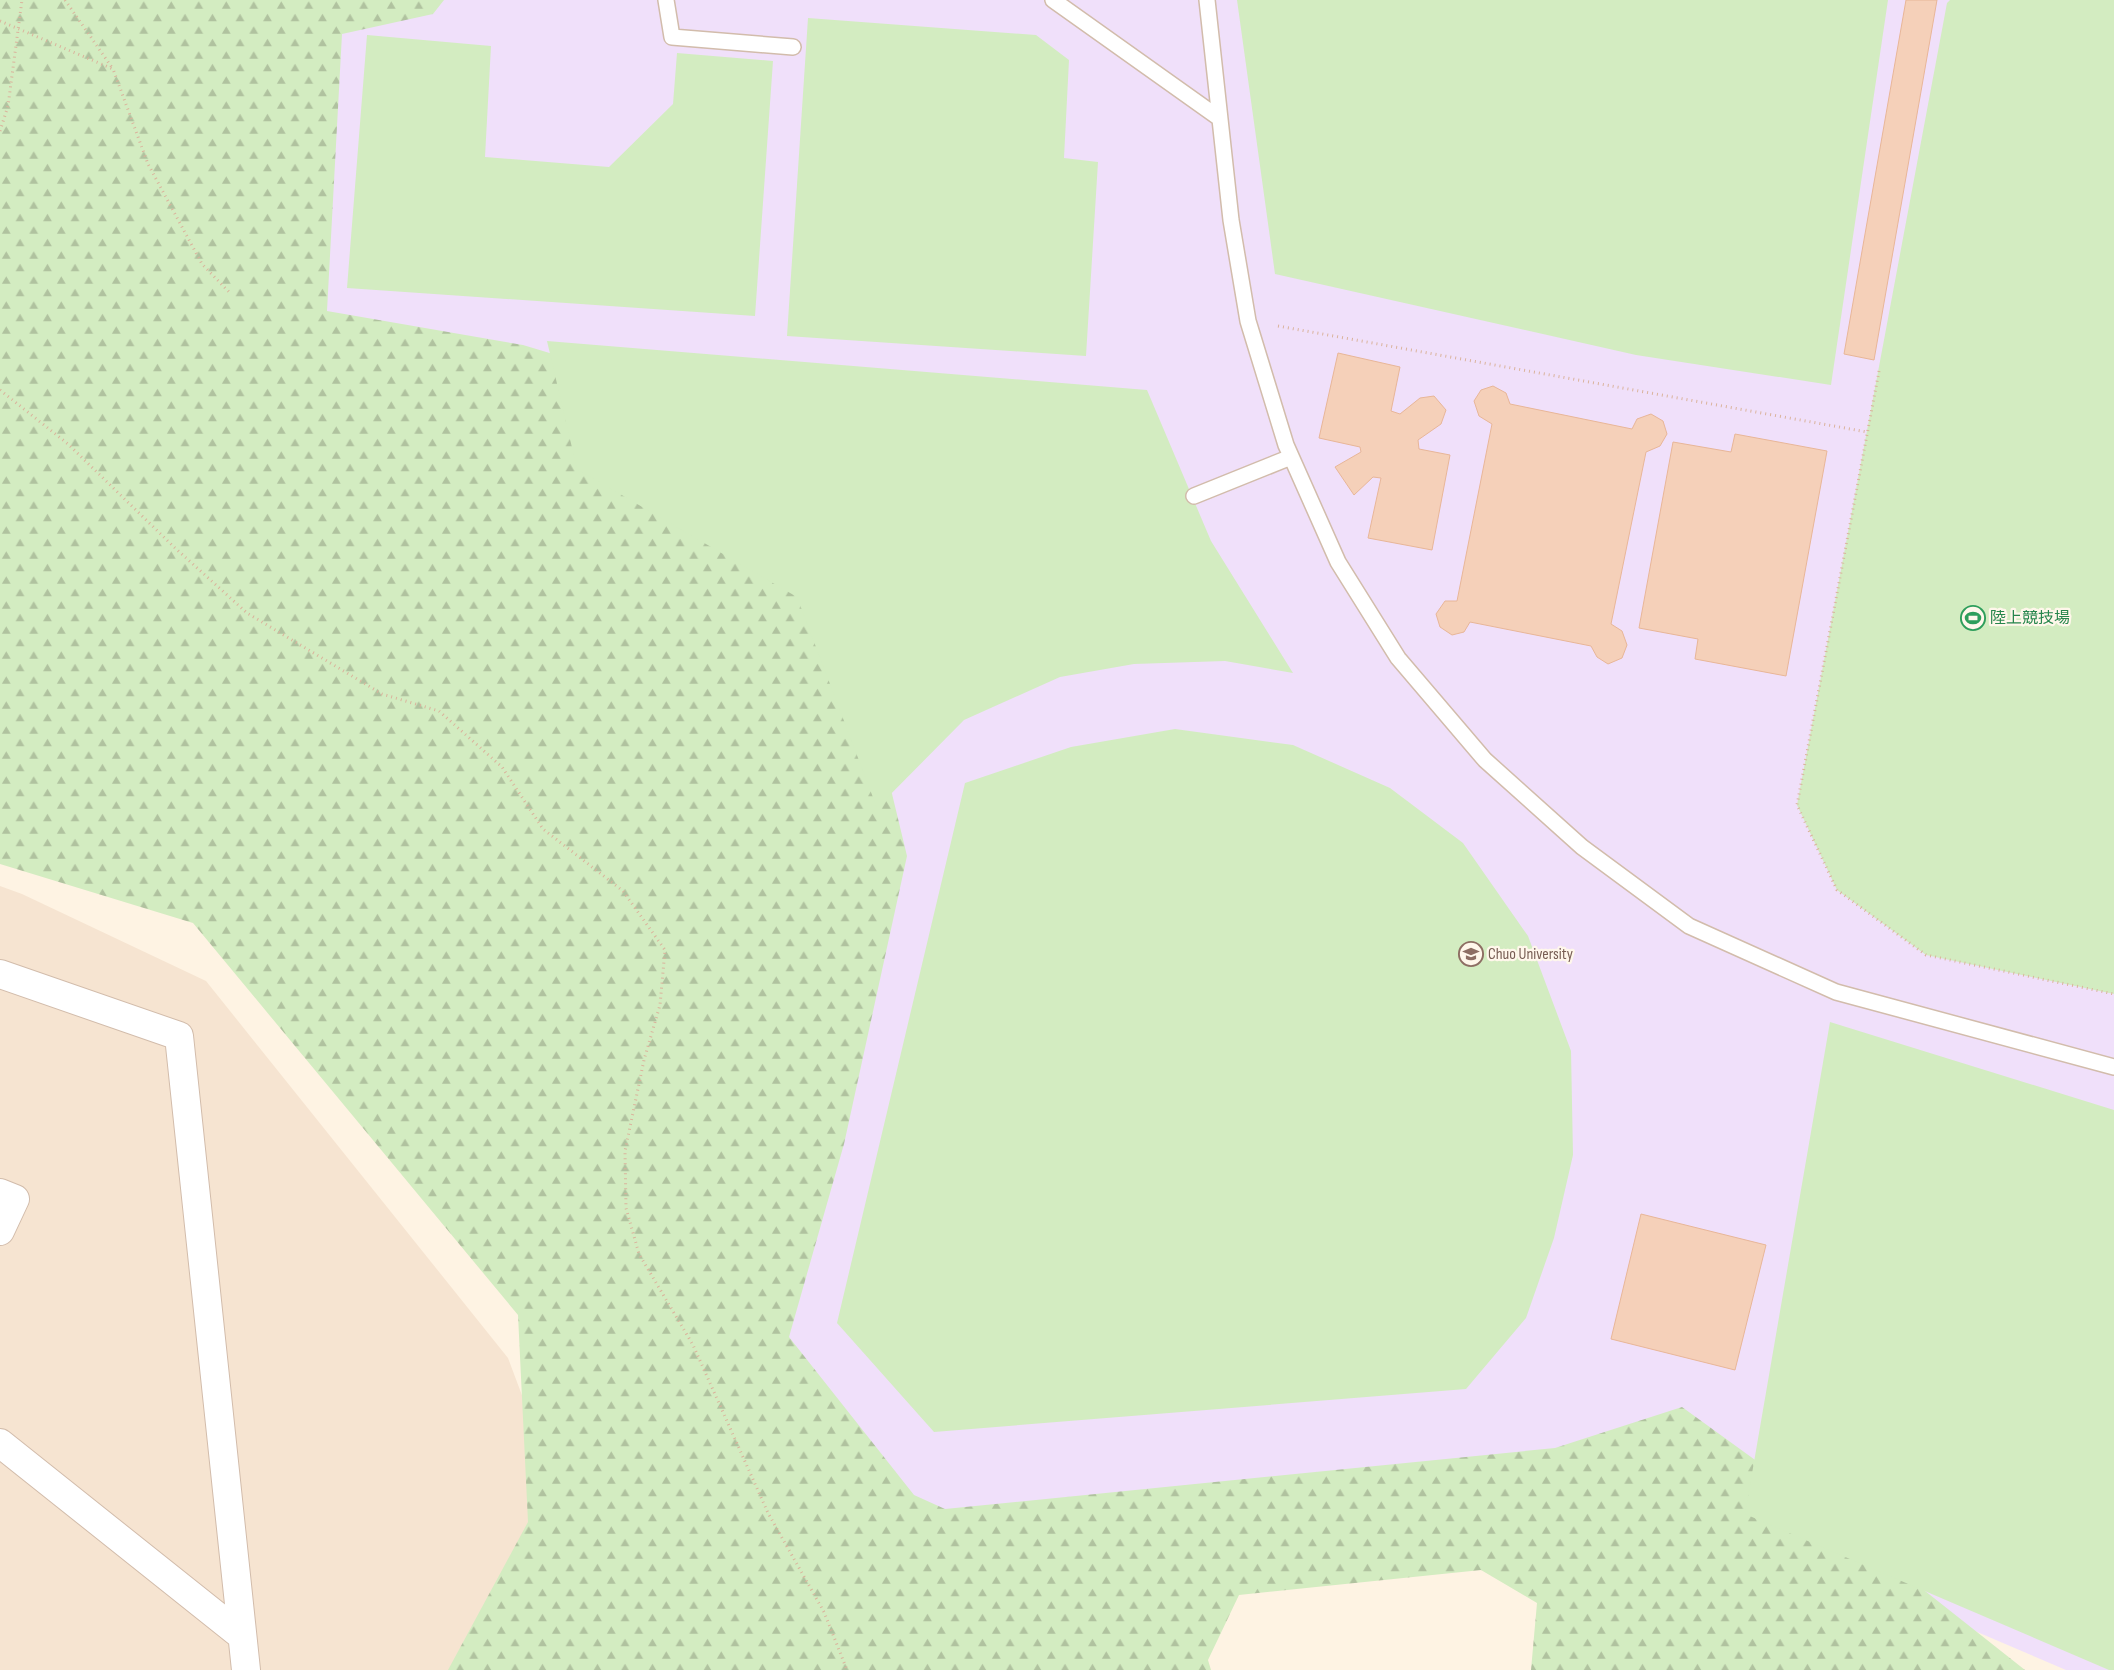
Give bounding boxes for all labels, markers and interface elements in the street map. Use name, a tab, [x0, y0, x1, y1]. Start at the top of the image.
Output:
sports icon: 陸上競技場	[1960, 605, 1986, 631]
place label: 陸上競技場	[1990, 609, 2070, 628]
school or university icon: Chuo University	[1458, 941, 1484, 967]
place label: Chuo University	[1488, 945, 1573, 964]

